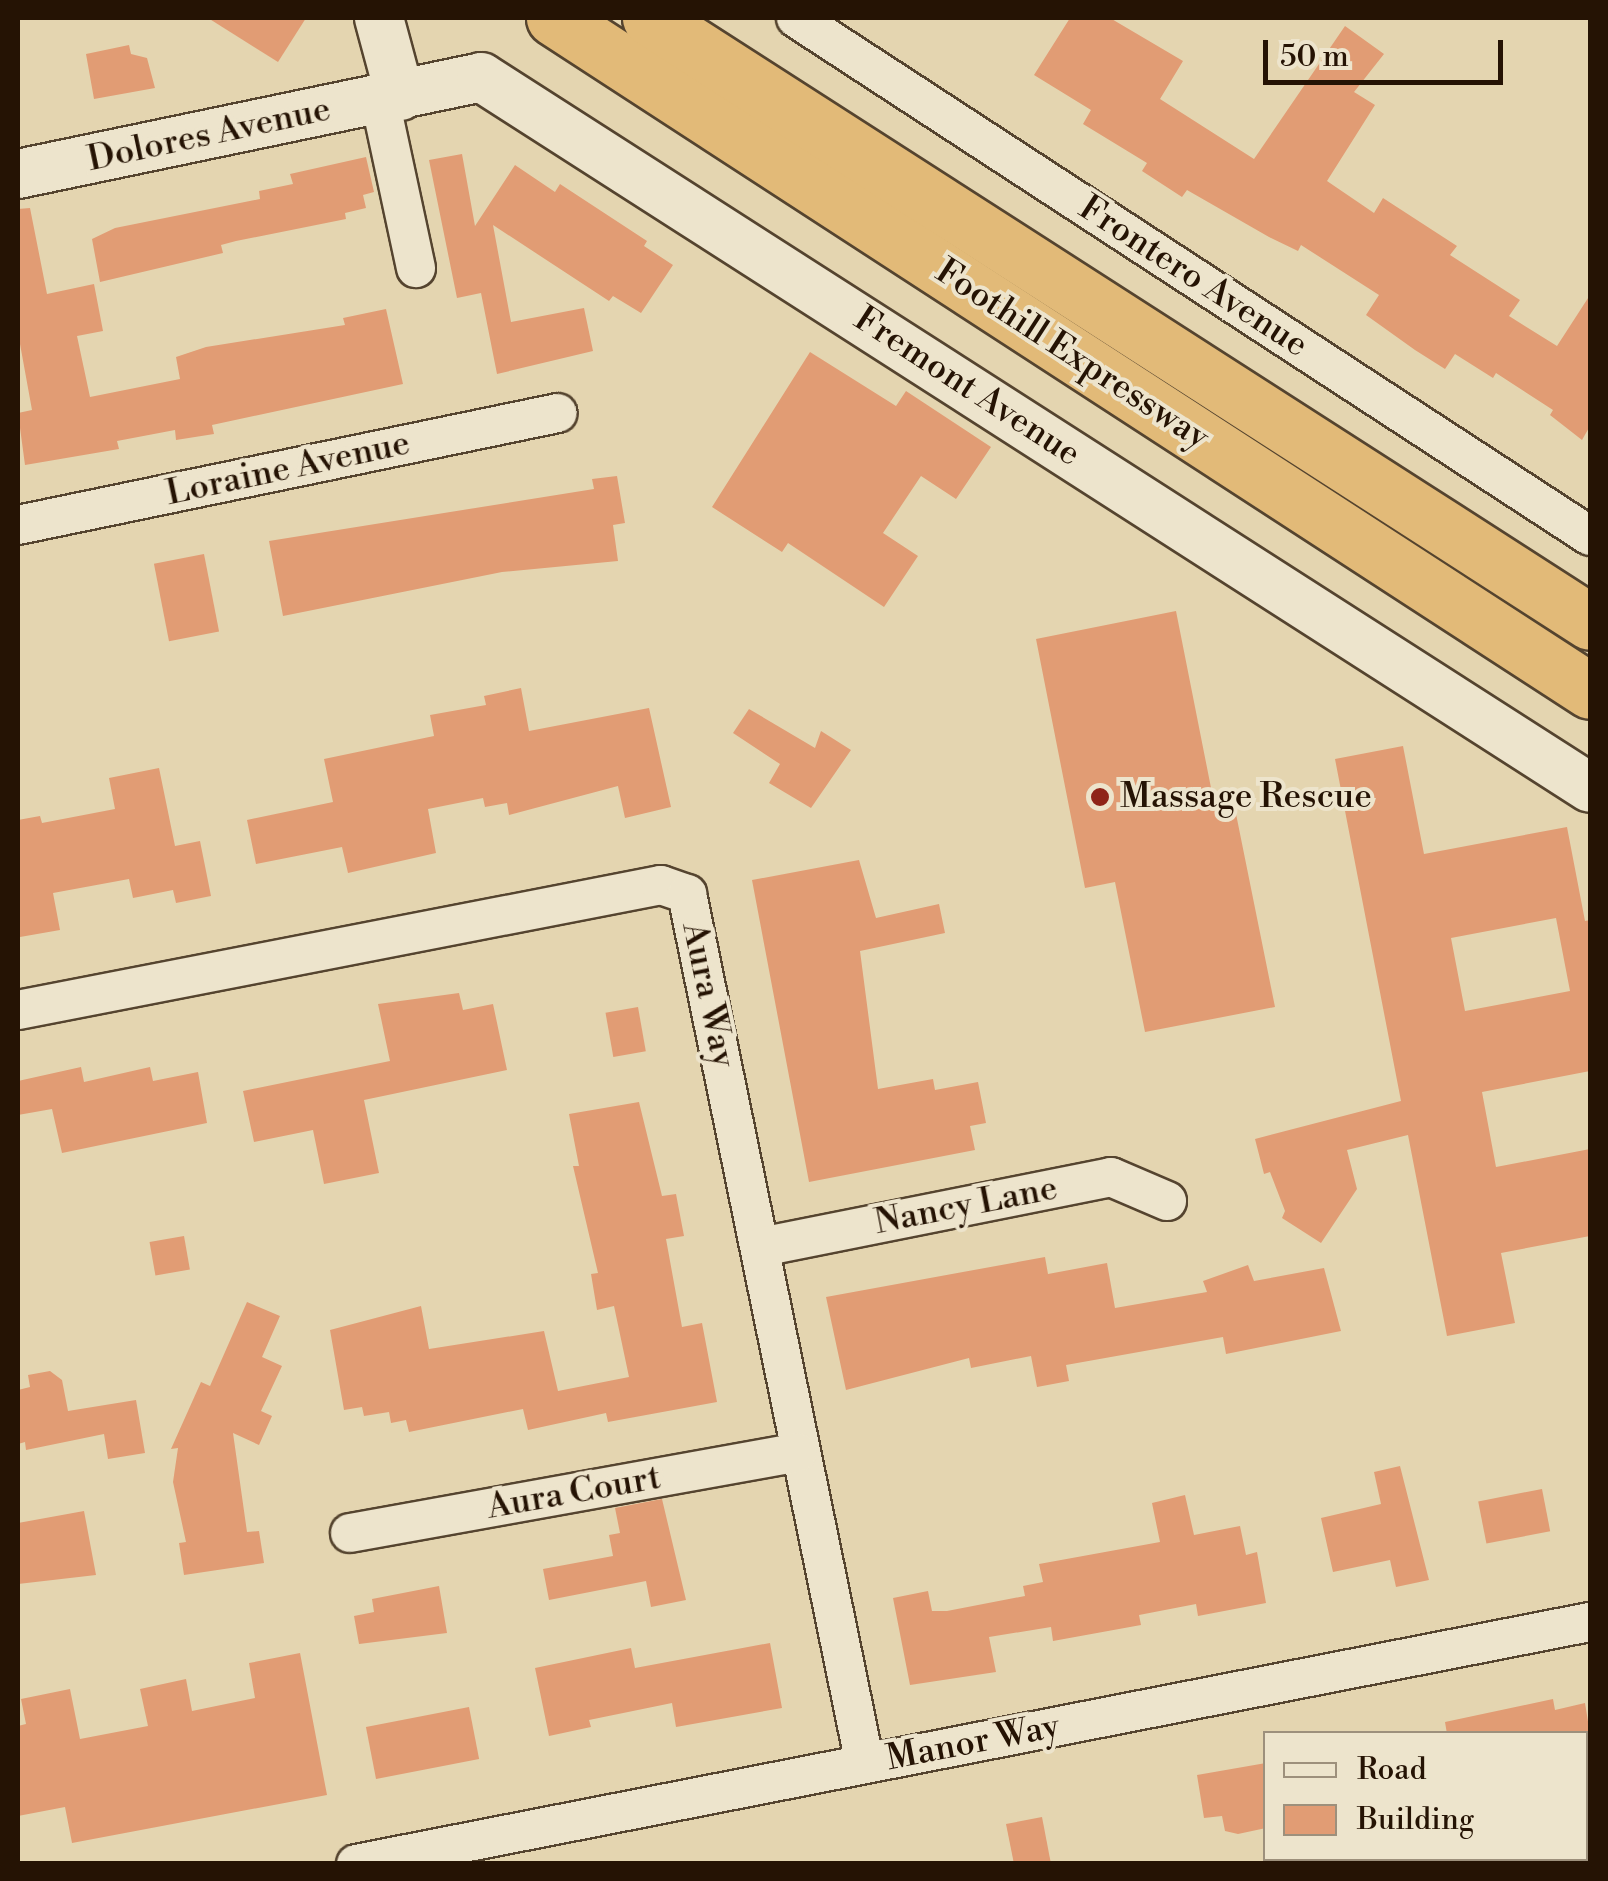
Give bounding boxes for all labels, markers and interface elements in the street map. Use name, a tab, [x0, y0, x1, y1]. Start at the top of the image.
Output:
scale bar	[1268, 20, 1508, 82]
text: 50 m	[1280, 38, 1349, 76]
street label: Dolores Avenue	[84, 89, 334, 181]
street label: Frontero Avenue	[1071, 187, 1315, 367]
street label: Foothill Expressway	[927, 251, 1217, 459]
street label: Fremont Avenue	[846, 298, 1088, 476]
street label: Loraine Avenue	[162, 423, 414, 515]
place label: Massage Rescue	[1120, 776, 1372, 818]
marker: Massage Rescue	[1089, 786, 1111, 808]
street label: Aura Way	[672, 918, 744, 1072]
street label: Nancy Lane	[871, 1168, 1061, 1244]
street label: Aura Court	[484, 1457, 664, 1529]
street label: Manor Way	[883, 1706, 1063, 1780]
legend	[1263, 1731, 1588, 1861]
text: Road	[1357, 1751, 1427, 1789]
text: Building	[1357, 1801, 1474, 1839]

